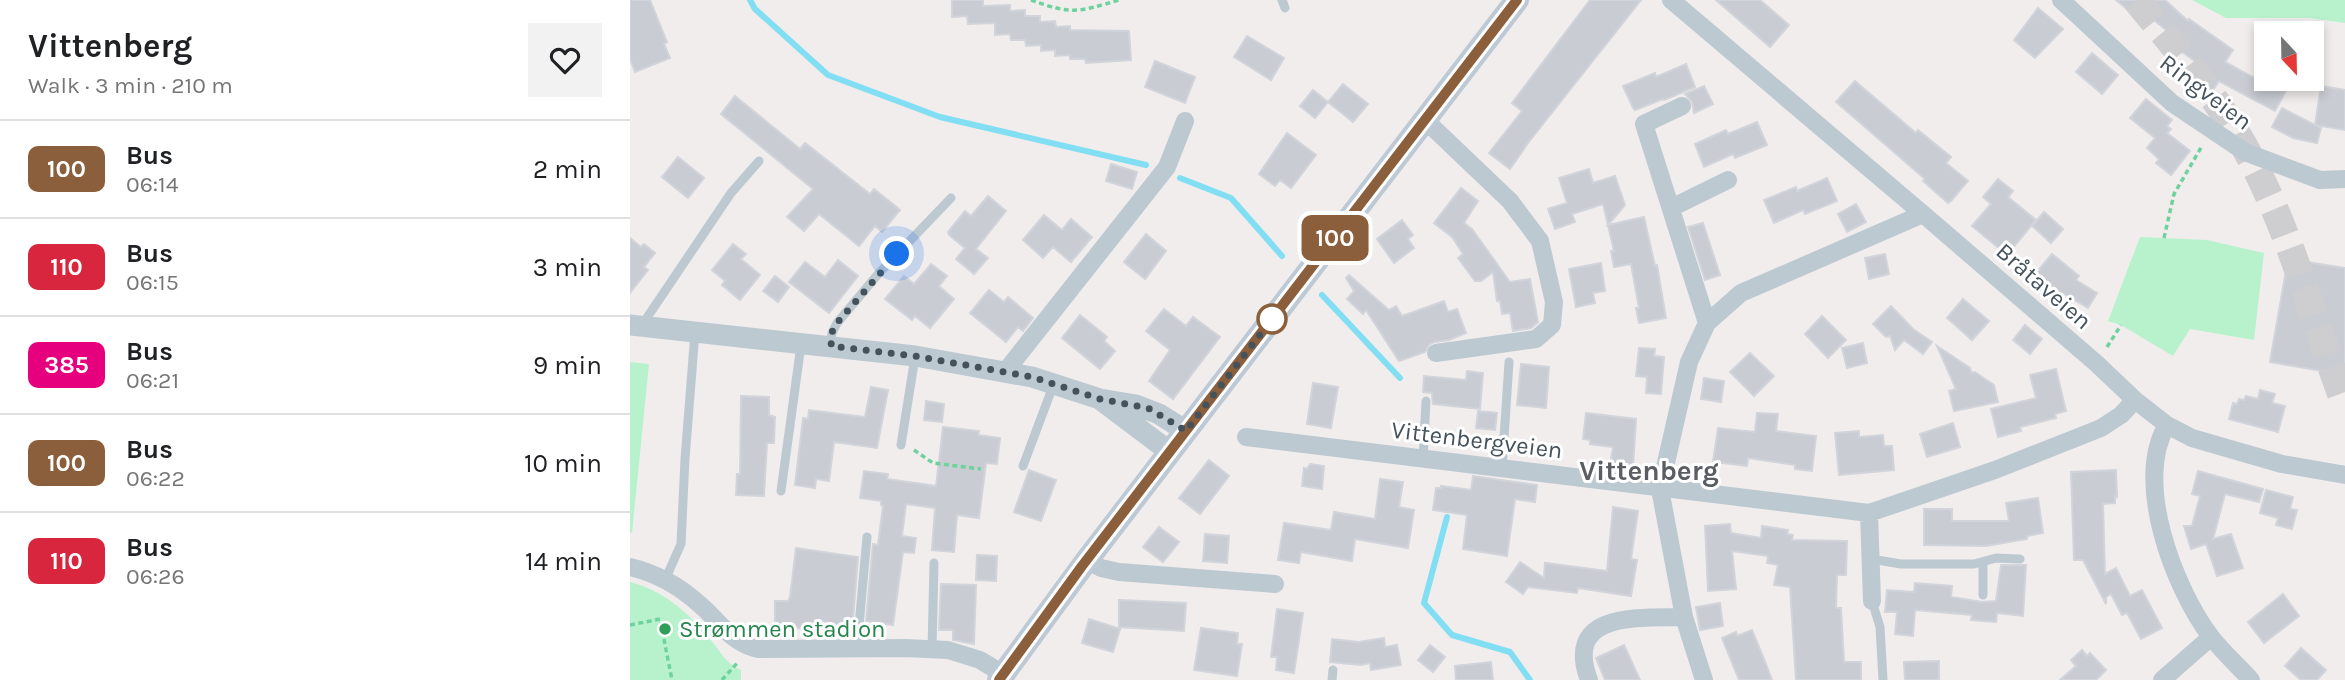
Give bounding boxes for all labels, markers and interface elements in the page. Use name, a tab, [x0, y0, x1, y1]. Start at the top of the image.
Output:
north arrow	[2254, 21, 2324, 91]
map controls	[2254, 21, 2324, 91]
button: heart	[528, 23, 602, 97]
text: Vittenberg	[28, 27, 192, 65]
street label: Ringveien	[2154, 48, 2258, 136]
text: Walk · 3 min · 210 m	[28, 72, 233, 99]
text: Bus	[126, 140, 173, 171]
text: 2 min	[533, 154, 602, 185]
text: 100	[47, 155, 86, 183]
text: 06:14	[126, 171, 179, 198]
line badge: 100	[1295, 215, 1375, 261]
text: 100	[1316, 224, 1354, 252]
your location	[879, 236, 914, 271]
street label: Bråtaveien	[1991, 237, 2097, 335]
text: Bus	[126, 238, 173, 269]
text: 3 min	[533, 252, 602, 283]
text: 110	[50, 253, 83, 281]
text: 06:15	[126, 269, 179, 296]
unlabelled marker	[1257, 304, 1287, 334]
text: Bus	[126, 336, 173, 367]
text: 9 min	[533, 350, 602, 381]
text: 385	[44, 351, 89, 379]
text: 06:21	[126, 367, 179, 394]
street label: Vittenbergveien	[1390, 416, 1564, 464]
text: Bus	[126, 434, 173, 465]
text: 10 min	[524, 448, 602, 479]
text: 100	[47, 449, 86, 477]
district label: Vittenberg	[1579, 454, 1719, 487]
text: 06:22	[126, 465, 185, 492]
text: Bus	[126, 532, 173, 563]
text: 14 min	[525, 546, 602, 577]
text: 110	[50, 547, 83, 575]
text: 06:26	[126, 563, 185, 590]
place label: Strømmen stadion	[679, 615, 886, 643]
marker: Strømmen stadion	[657, 621, 673, 637]

